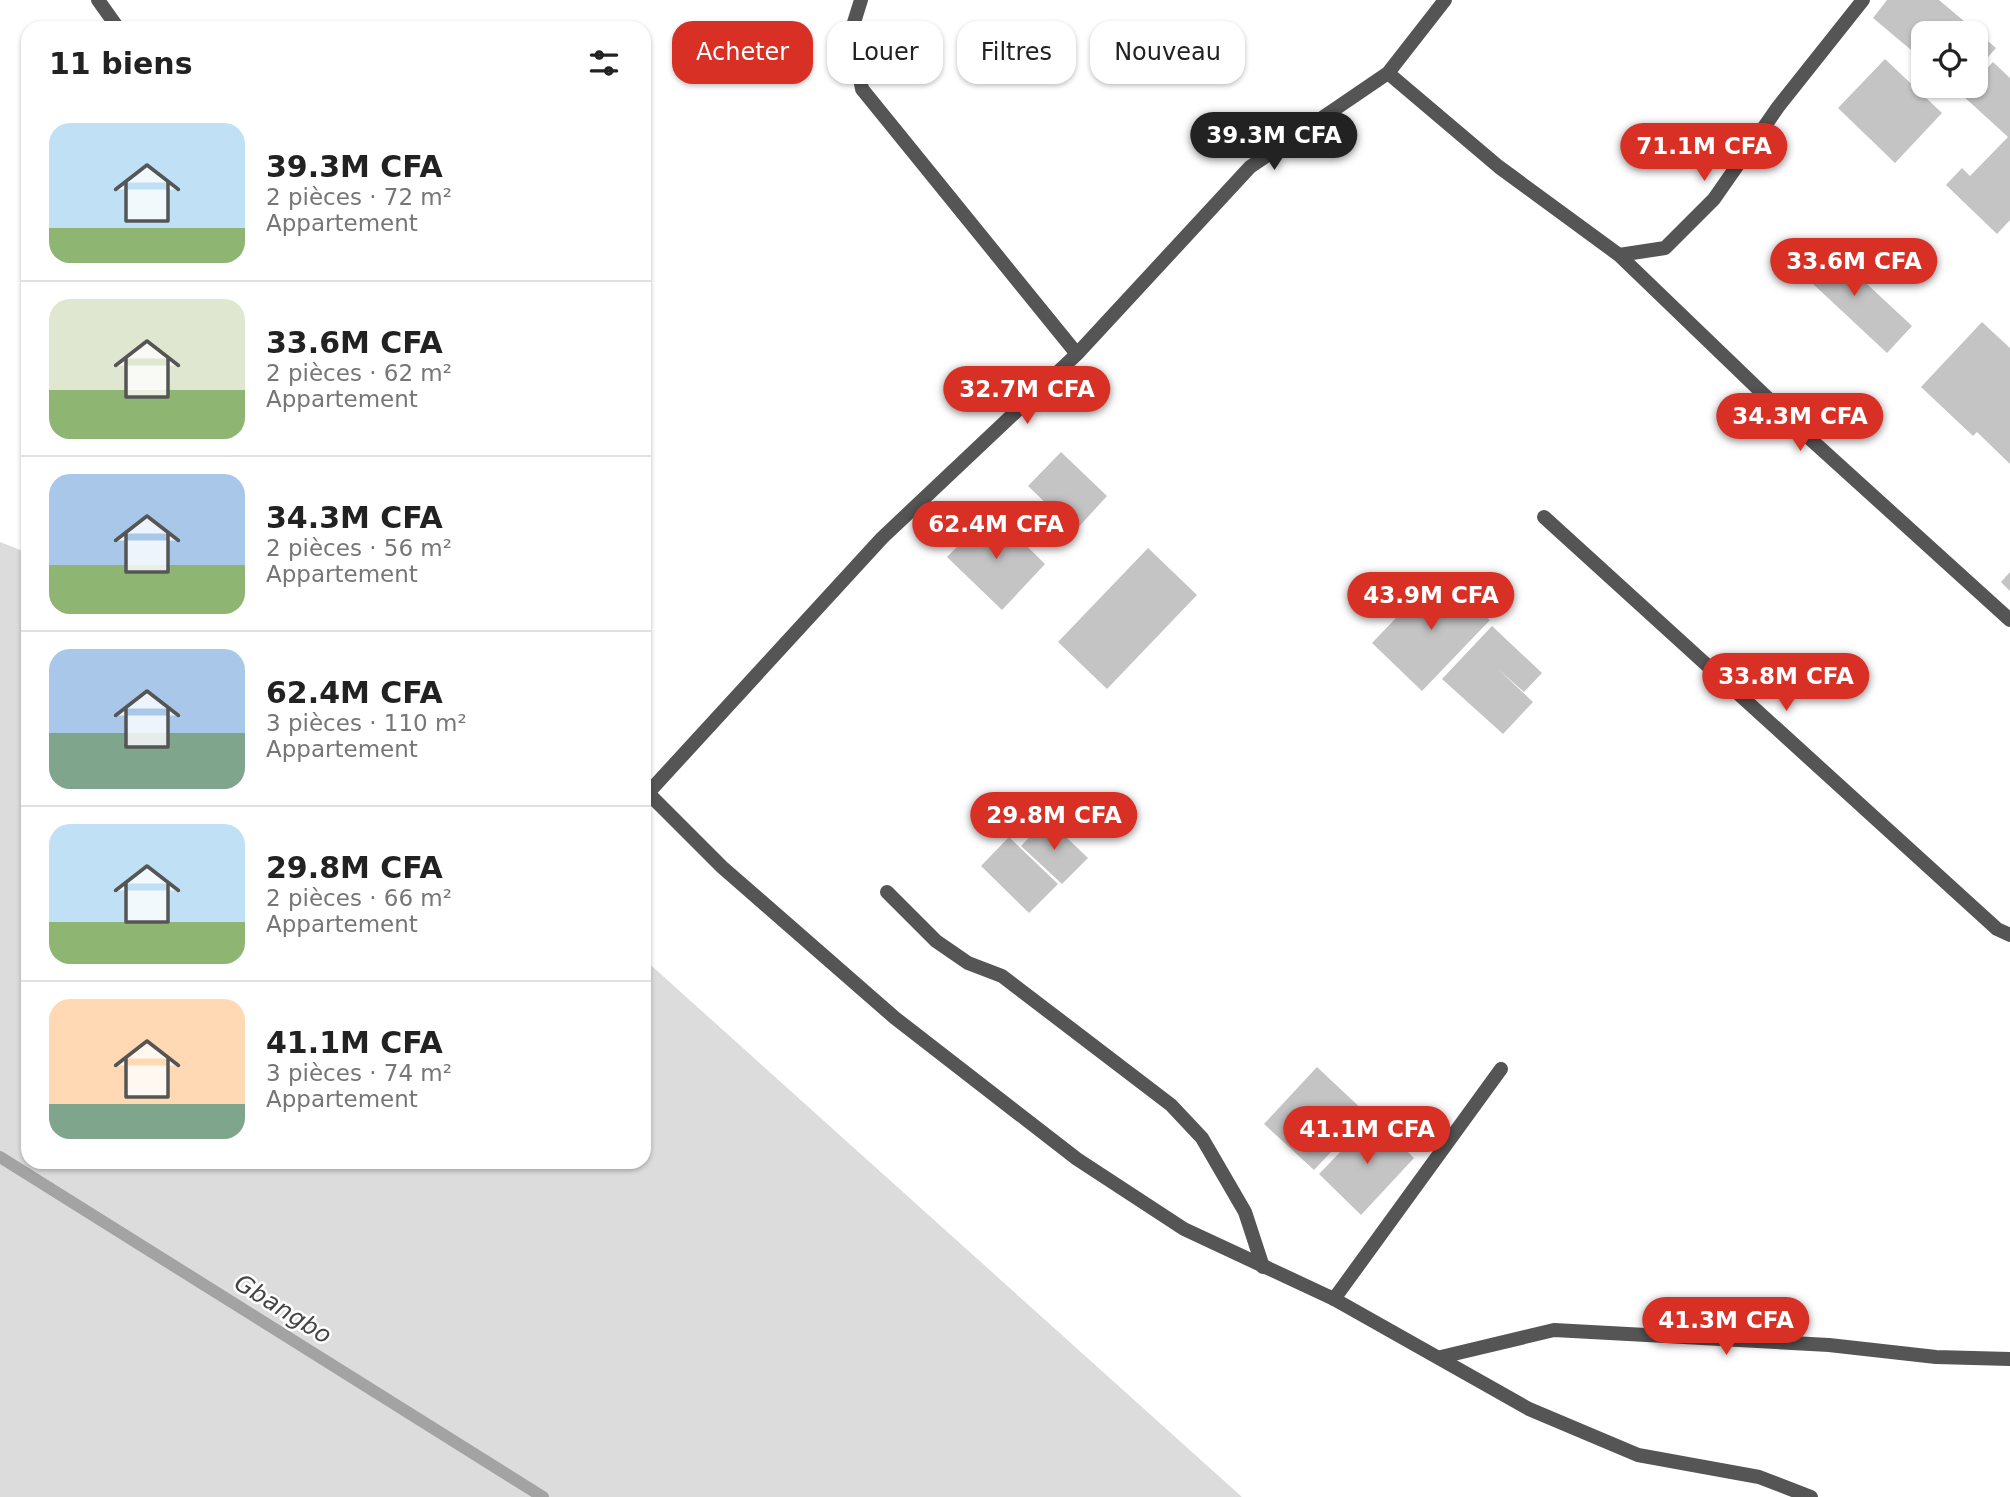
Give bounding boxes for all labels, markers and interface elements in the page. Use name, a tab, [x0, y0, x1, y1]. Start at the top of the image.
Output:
chip: Acheter	[672, 21, 813, 84]
chip: Louer	[827, 21, 943, 84]
chip: Filtres	[957, 21, 1076, 84]
chip: Nouveau	[1090, 21, 1245, 84]
map controls	[1911, 21, 1988, 98]
button: locate	[1911, 21, 1988, 98]
icon: filters	[585, 44, 623, 82]
text: 11 biens	[49, 46, 193, 81]
pin: 39.3M CFA	[1194, 113, 1354, 172]
text: 39.3M CFA	[1206, 122, 1342, 148]
pin: 71.1M CFA	[1624, 124, 1784, 183]
text: 71.1M CFA	[1636, 133, 1772, 159]
text: 39.3M CFA	[266, 149, 443, 184]
icon: home	[105, 151, 189, 235]
text: 2 pièces · 72 m²	[266, 184, 452, 210]
text: Appartement	[266, 210, 418, 236]
pin: 33.6M CFA	[1774, 238, 1934, 298]
text: 33.6M CFA	[1786, 248, 1922, 274]
text: 33.6M CFA	[266, 325, 443, 360]
icon: home	[105, 327, 189, 411]
text: 2 pièces · 62 m²	[266, 360, 452, 386]
pin: 32.7M CFA	[947, 366, 1107, 426]
text: 32.7M CFA	[959, 376, 1095, 402]
text: Appartement	[266, 386, 418, 412]
pin: 34.3M CFA	[1720, 393, 1880, 453]
text: 34.3M CFA	[1732, 403, 1868, 429]
text: 34.3M CFA	[266, 500, 443, 535]
icon: home	[105, 502, 189, 586]
pin: 62.4M CFA	[916, 502, 1076, 561]
text: 62.4M CFA	[928, 511, 1064, 537]
text: 2 pièces · 56 m²	[266, 535, 452, 561]
text: Appartement	[266, 561, 418, 587]
pin: 43.9M CFA	[1351, 572, 1511, 632]
text: 43.9M CFA	[1363, 582, 1499, 608]
pin: 33.8M CFA	[1706, 654, 1866, 713]
text: 33.8M CFA	[1718, 663, 1854, 689]
text: 62.4M CFA	[266, 675, 443, 710]
icon: home	[105, 677, 189, 761]
text: 3 pièces · 110 m²	[266, 710, 467, 736]
text: Appartement	[266, 736, 418, 762]
pin: 29.8M CFA	[974, 792, 1134, 852]
text: 29.8M CFA	[986, 802, 1122, 828]
text: 29.8M CFA	[266, 850, 443, 885]
icon: home	[105, 852, 189, 936]
text: 2 pièces · 66 m²	[266, 885, 452, 911]
text: Appartement	[266, 911, 418, 937]
text: 41.1M CFA	[266, 1025, 443, 1060]
icon: home	[105, 1027, 189, 1111]
text: 3 pièces · 74 m²	[266, 1060, 452, 1086]
text: Appartement	[266, 1086, 418, 1112]
pin: 41.1M CFA	[1287, 1106, 1447, 1166]
text: 41.1M CFA	[1299, 1116, 1435, 1142]
water label: Gbangbo	[229, 1268, 337, 1350]
pin: 41.3M CFA	[1646, 1298, 1806, 1357]
text: 41.3M CFA	[1658, 1307, 1794, 1333]

